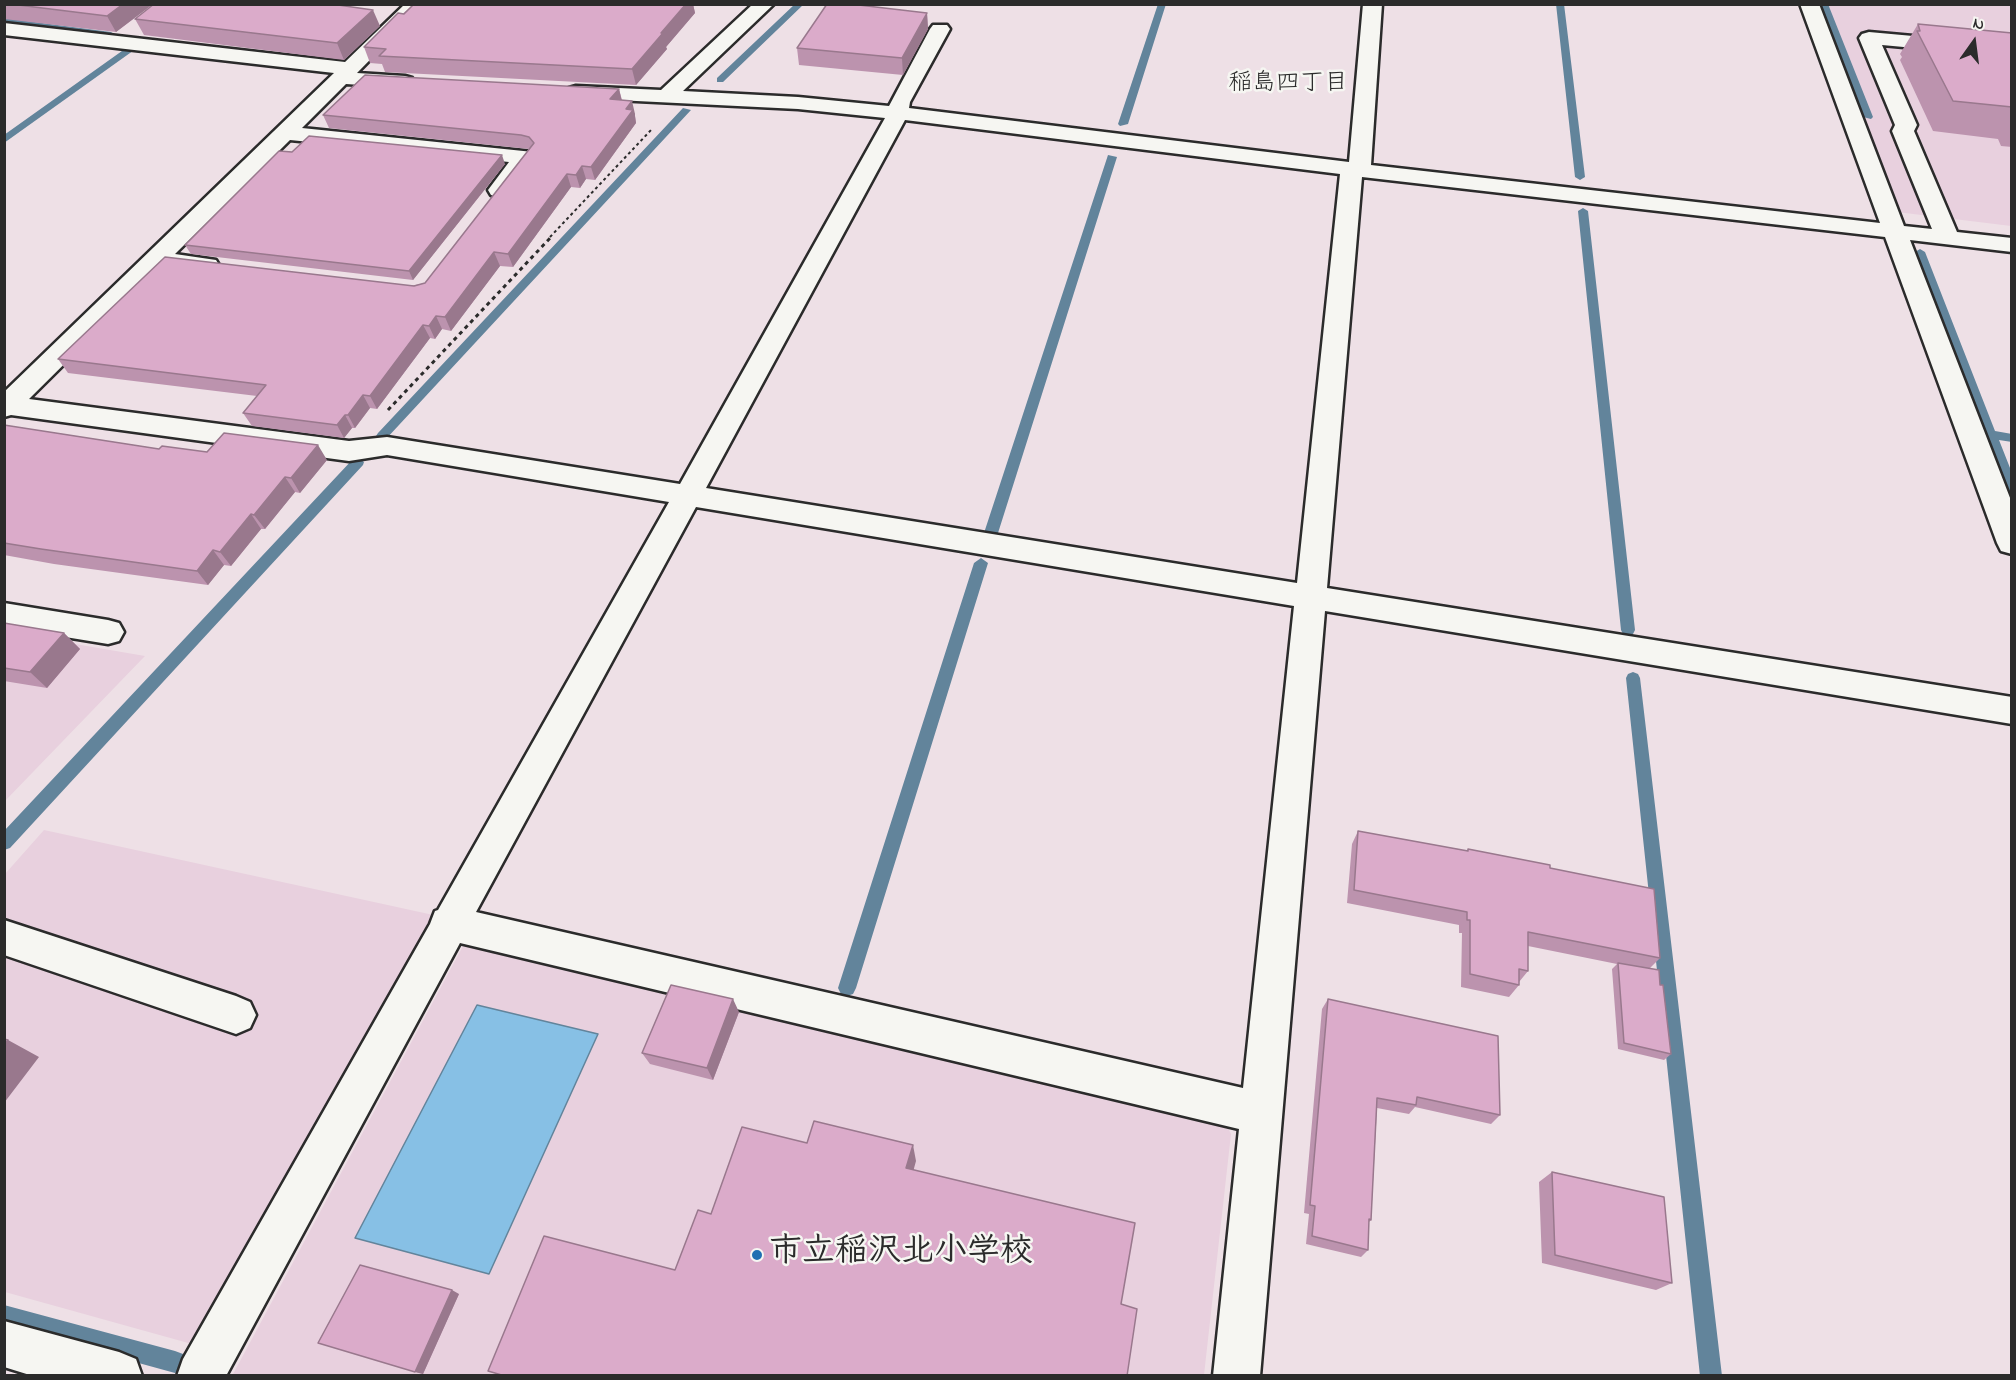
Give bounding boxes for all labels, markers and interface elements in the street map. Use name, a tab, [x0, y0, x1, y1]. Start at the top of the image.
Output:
north arrow	[1944, 12, 2004, 72]
text: N	[1970, 12, 1987, 37]
district label: 稲島四丁目	[1228, 71, 1348, 99]
place label: 市立稲沢北小学校	[769, 1235, 1033, 1275]
marker: 市立稲沢北小学校	[750, 1248, 764, 1262]

